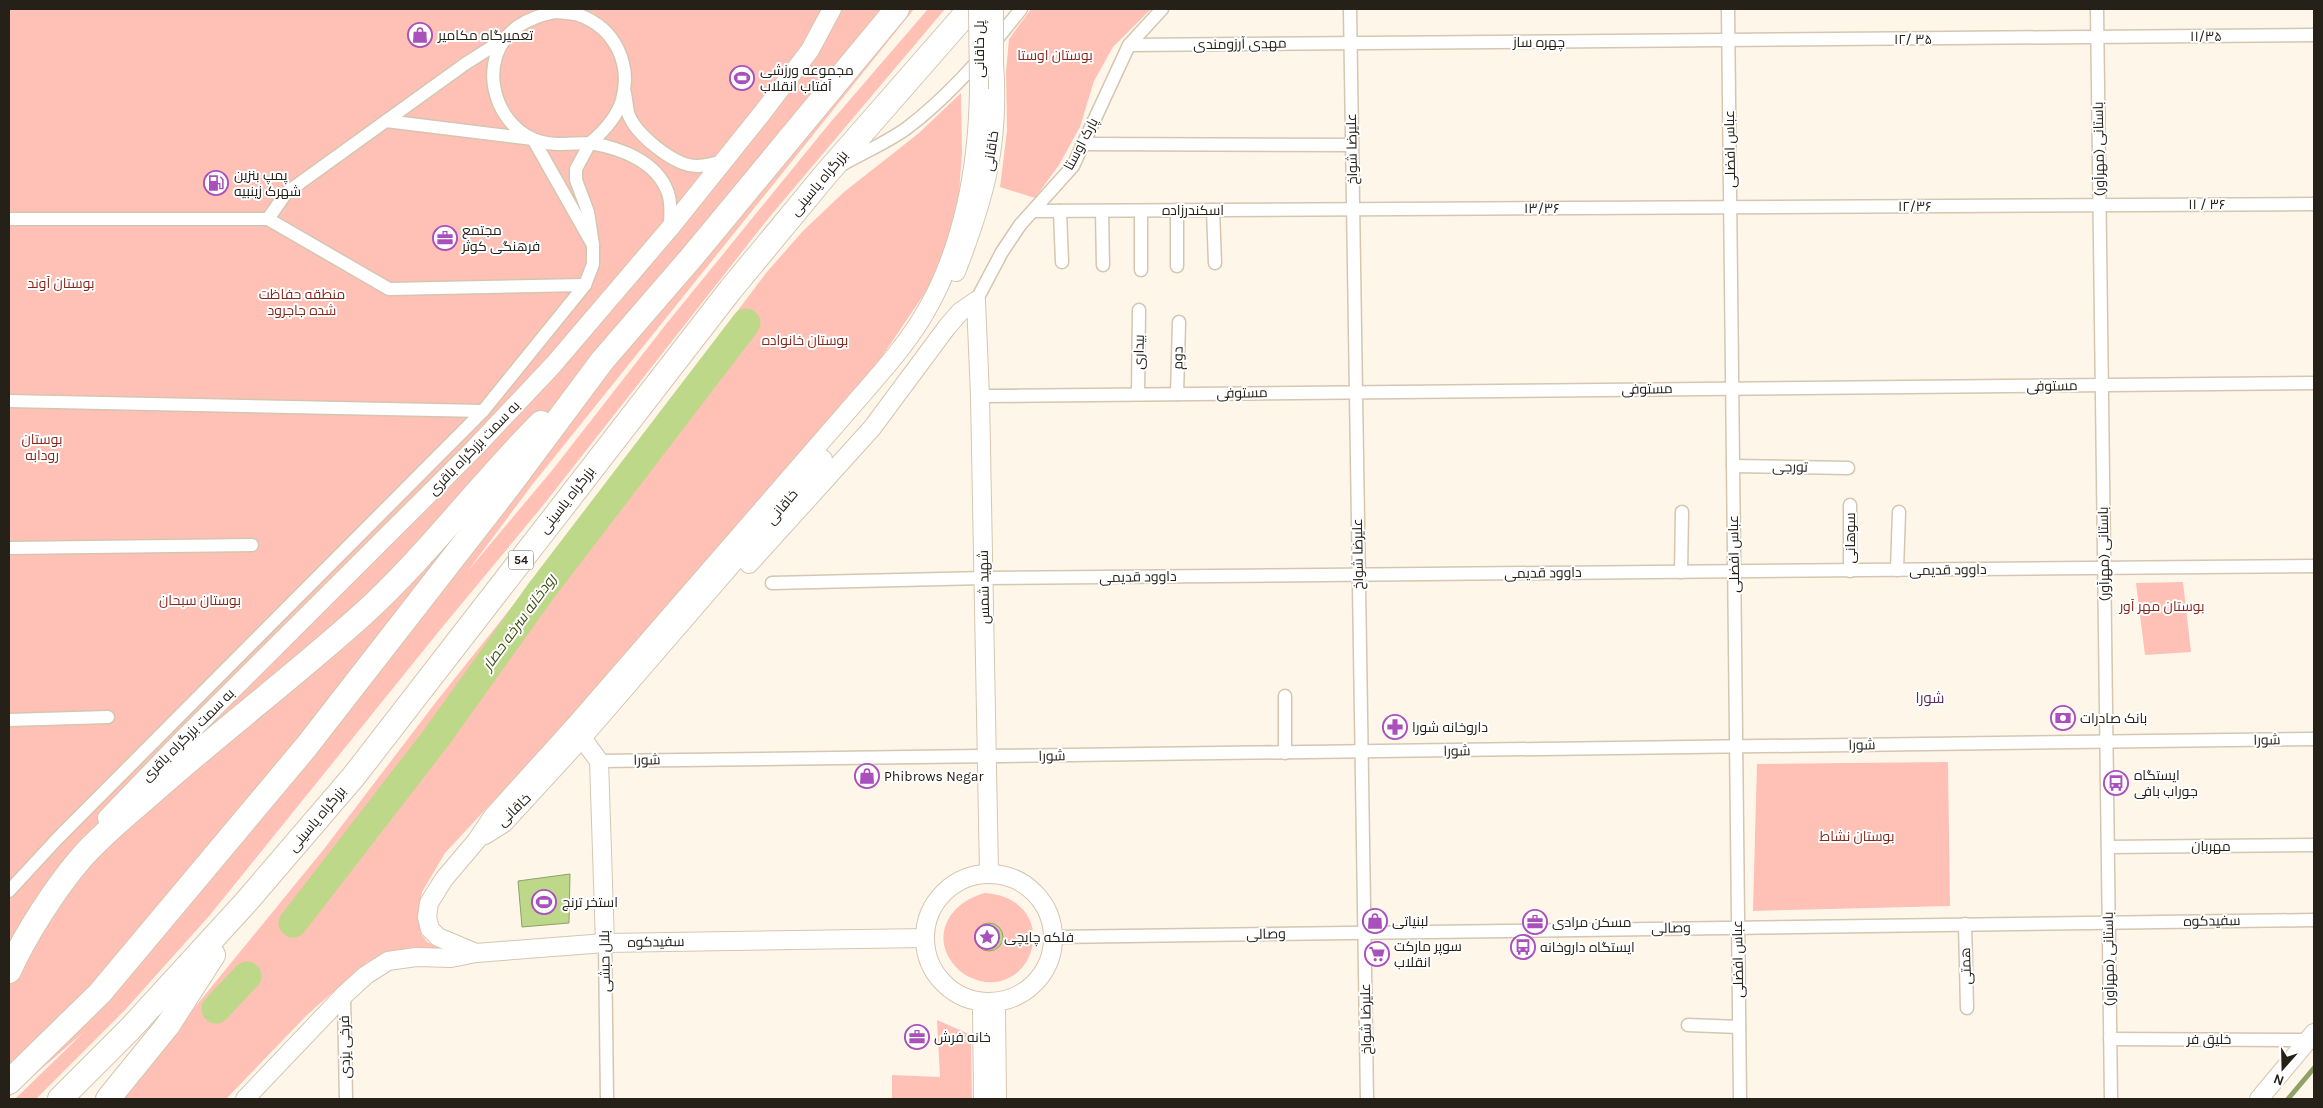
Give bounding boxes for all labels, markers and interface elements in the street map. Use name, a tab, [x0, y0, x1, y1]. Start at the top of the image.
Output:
street label: پل خاقانی	[971, 20, 989, 78]
shop icon: تعمیرگاه مکامیر	[407, 22, 433, 48]
place label: تعمیرگاه مکامیر	[437, 27, 533, 44]
street label: ۱۱/۳۵	[2190, 28, 2222, 45]
street label: ۱۲/ ۳۵	[1894, 31, 1932, 48]
street label: چهره ساز	[1512, 34, 1565, 52]
street label: مهدی آرزومندی	[1193, 35, 1287, 53]
park label: بوستان اوستا	[1017, 47, 1093, 64]
place label: مجموعه ورزشی آفتاب انقلاب	[760, 62, 854, 95]
sports icon: مجموعه ورزشی آفتاب انقلاب	[729, 65, 755, 91]
street label: باستانی (مهرآور)	[2090, 102, 2108, 196]
street label: عباس افضلی	[1721, 110, 1739, 188]
street label: علیرضا شواخ	[1343, 113, 1361, 185]
street label: پارک اوستا	[1060, 115, 1103, 174]
street label: خاقانی	[980, 130, 1002, 172]
street label: بزرگراه یاسینی	[787, 147, 851, 219]
place label: پمپ بنزین شهرک زینبیه	[234, 167, 301, 200]
fuel station icon: پمپ بنزین شهرک زینبیه	[203, 170, 229, 196]
street label: ۱۱ / ۳۶	[2188, 196, 2226, 213]
street label: ۱۲/۳۶	[1898, 198, 1932, 215]
street label: ۱۳/۳۶	[1524, 200, 1560, 217]
street label: اسکندرزاده	[1162, 202, 1224, 219]
place label: مجتمع فرهنگی کوثر	[461, 222, 540, 255]
office icon: مجتمع فرهنگی کوثر	[432, 225, 458, 251]
park label: بوستان آوند	[28, 275, 94, 292]
park label: منطقه حفاظت شده جاجرود	[259, 286, 345, 319]
park label: بوستان خانواده	[762, 332, 848, 349]
street label: بیداری	[1130, 334, 1148, 370]
street label: دوم	[1169, 346, 1188, 370]
street label: مستوفی	[2026, 377, 2078, 395]
street label: مستوفی	[1621, 380, 1673, 398]
street label: مستوفی	[1216, 384, 1268, 402]
street label: به سمت بزرگراه باقری	[425, 397, 523, 499]
park label: بوستان رودابه	[22, 431, 62, 464]
street label: تورجی	[1772, 458, 1808, 476]
street label: بزرگراه یاسینی	[535, 463, 599, 537]
street label: خاقانی	[762, 486, 802, 528]
street label: باستانی (مهرآور)	[2095, 507, 2113, 601]
street label: سوهانی	[1842, 512, 1859, 564]
street label: عباس افضلی	[1725, 515, 1743, 593]
street label: علیرضا شواخ	[1349, 518, 1367, 590]
road number: 54	[508, 550, 534, 570]
street label: شهید شمس	[975, 550, 993, 624]
street label: داوود قدیمی	[1909, 561, 1987, 579]
street label: داوود قدیمی	[1504, 564, 1582, 582]
street label: داوود قدیمی	[1099, 568, 1177, 586]
water label: رودخانه سرخه حصار	[477, 570, 561, 675]
park label: بوستان سبحان	[159, 592, 241, 609]
park label: بوستان مهر آور	[2118, 598, 2205, 615]
street label: به سمت بزرگراه باقری	[138, 685, 238, 785]
district label: شورا	[1915, 689, 1945, 707]
bank icon: بانک صادرات	[2050, 705, 2076, 731]
place label: بانک صادرات	[2080, 710, 2147, 727]
pharmacy icon: داروخانه شورا	[1382, 714, 1408, 740]
place label: داروخانه شورا	[1412, 719, 1488, 736]
street label: شورا	[2253, 731, 2281, 749]
street label: شورا	[1848, 736, 1876, 754]
street label: شورا	[1443, 742, 1471, 760]
street label: شورا	[1038, 747, 1066, 765]
street label: شورا	[633, 751, 661, 769]
shop icon: Phibrows Negar	[854, 763, 880, 789]
place label: ایستگاه جوراب بافی	[2134, 767, 2198, 800]
place label: Phibrows Negar	[884, 768, 985, 785]
bus stop icon: ایستگاه جوراب بافی	[2103, 770, 2129, 796]
street label: بزرگراه یاسینی	[285, 783, 349, 855]
street label: خاقانی	[493, 790, 535, 830]
park label: بوستان نشاط	[1820, 828, 1894, 845]
street label: مهربان	[2191, 838, 2231, 855]
sports icon: استخر ترنج	[531, 889, 557, 915]
place label: استخر ترنج	[562, 894, 618, 911]
shop icon: لبنیاتی	[1362, 908, 1388, 934]
office icon: مسکن مرادی	[1522, 909, 1548, 935]
street label: باستانی (مهرآور)	[2100, 912, 2118, 1006]
street label: سفیدکوه	[2183, 912, 2241, 930]
place label: لبنیاتی	[1392, 913, 1428, 930]
place label: مسکن مرادی	[1552, 914, 1632, 931]
street label: وصالی	[1651, 919, 1691, 937]
street label: عباس افضلی	[1729, 920, 1747, 998]
place icon: فلکه چایچی	[974, 924, 1000, 950]
street label: وصالی	[1246, 925, 1286, 943]
place label: فلکه چایچی	[1004, 929, 1074, 947]
street label: بلال حبشی	[596, 930, 614, 992]
street label: سفیدکوه	[627, 933, 685, 951]
bus stop icon: ایستگاه داروخانه	[1510, 934, 1536, 960]
place label: سوپر مارکت انقلاب	[1394, 938, 1462, 971]
place label: ایستگاه داروخانه	[1540, 939, 1635, 956]
supermarket icon: سوپر مارکت انقلاب	[1364, 941, 1390, 967]
street label: همتی	[1957, 947, 1975, 985]
street label: علیرضا شواخ	[1357, 983, 1375, 1055]
street label: فرخی یزدی	[336, 1015, 354, 1079]
office icon: خانه فرش	[904, 1024, 930, 1050]
place label: خانه فرش	[934, 1029, 991, 1046]
street label: خلیق فر	[2186, 1031, 2231, 1048]
north arrow	[2258, 1043, 2308, 1093]
text: N	[2271, 1070, 2286, 1089]

